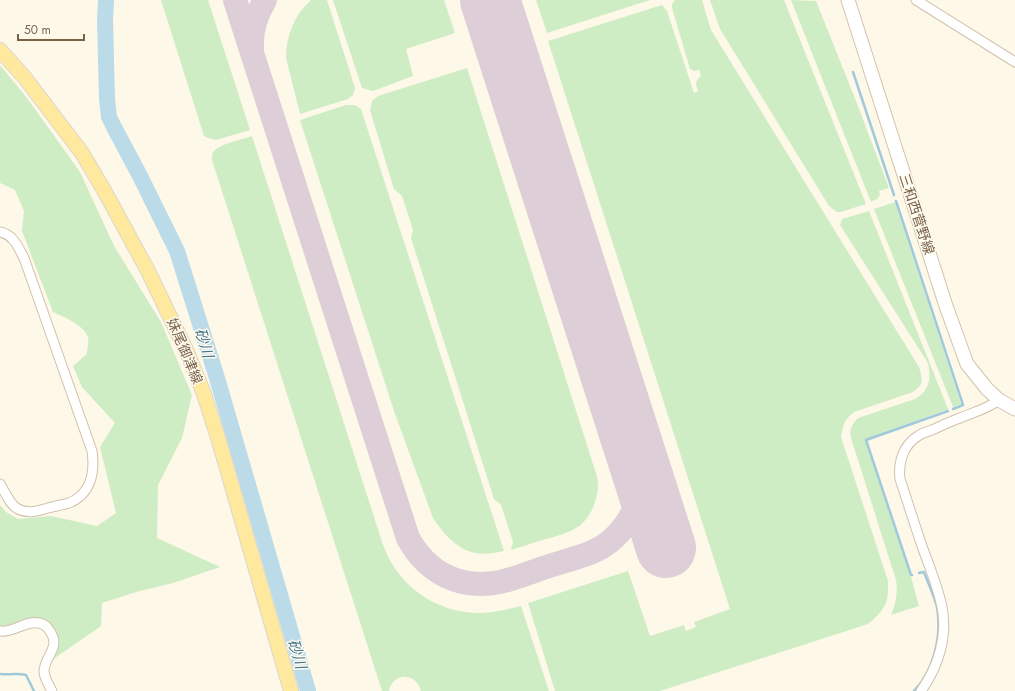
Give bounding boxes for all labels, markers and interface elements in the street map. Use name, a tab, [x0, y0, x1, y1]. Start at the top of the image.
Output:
scale bar	[18, 16, 84, 42]
text: 50 m	[24, 21, 51, 39]
street label: 三和西菅野線	[895, 171, 939, 257]
street label: 妹尾御津線	[162, 315, 208, 387]
water label: 砂川	[189, 325, 219, 362]
water label: 砂川	[282, 636, 312, 673]

